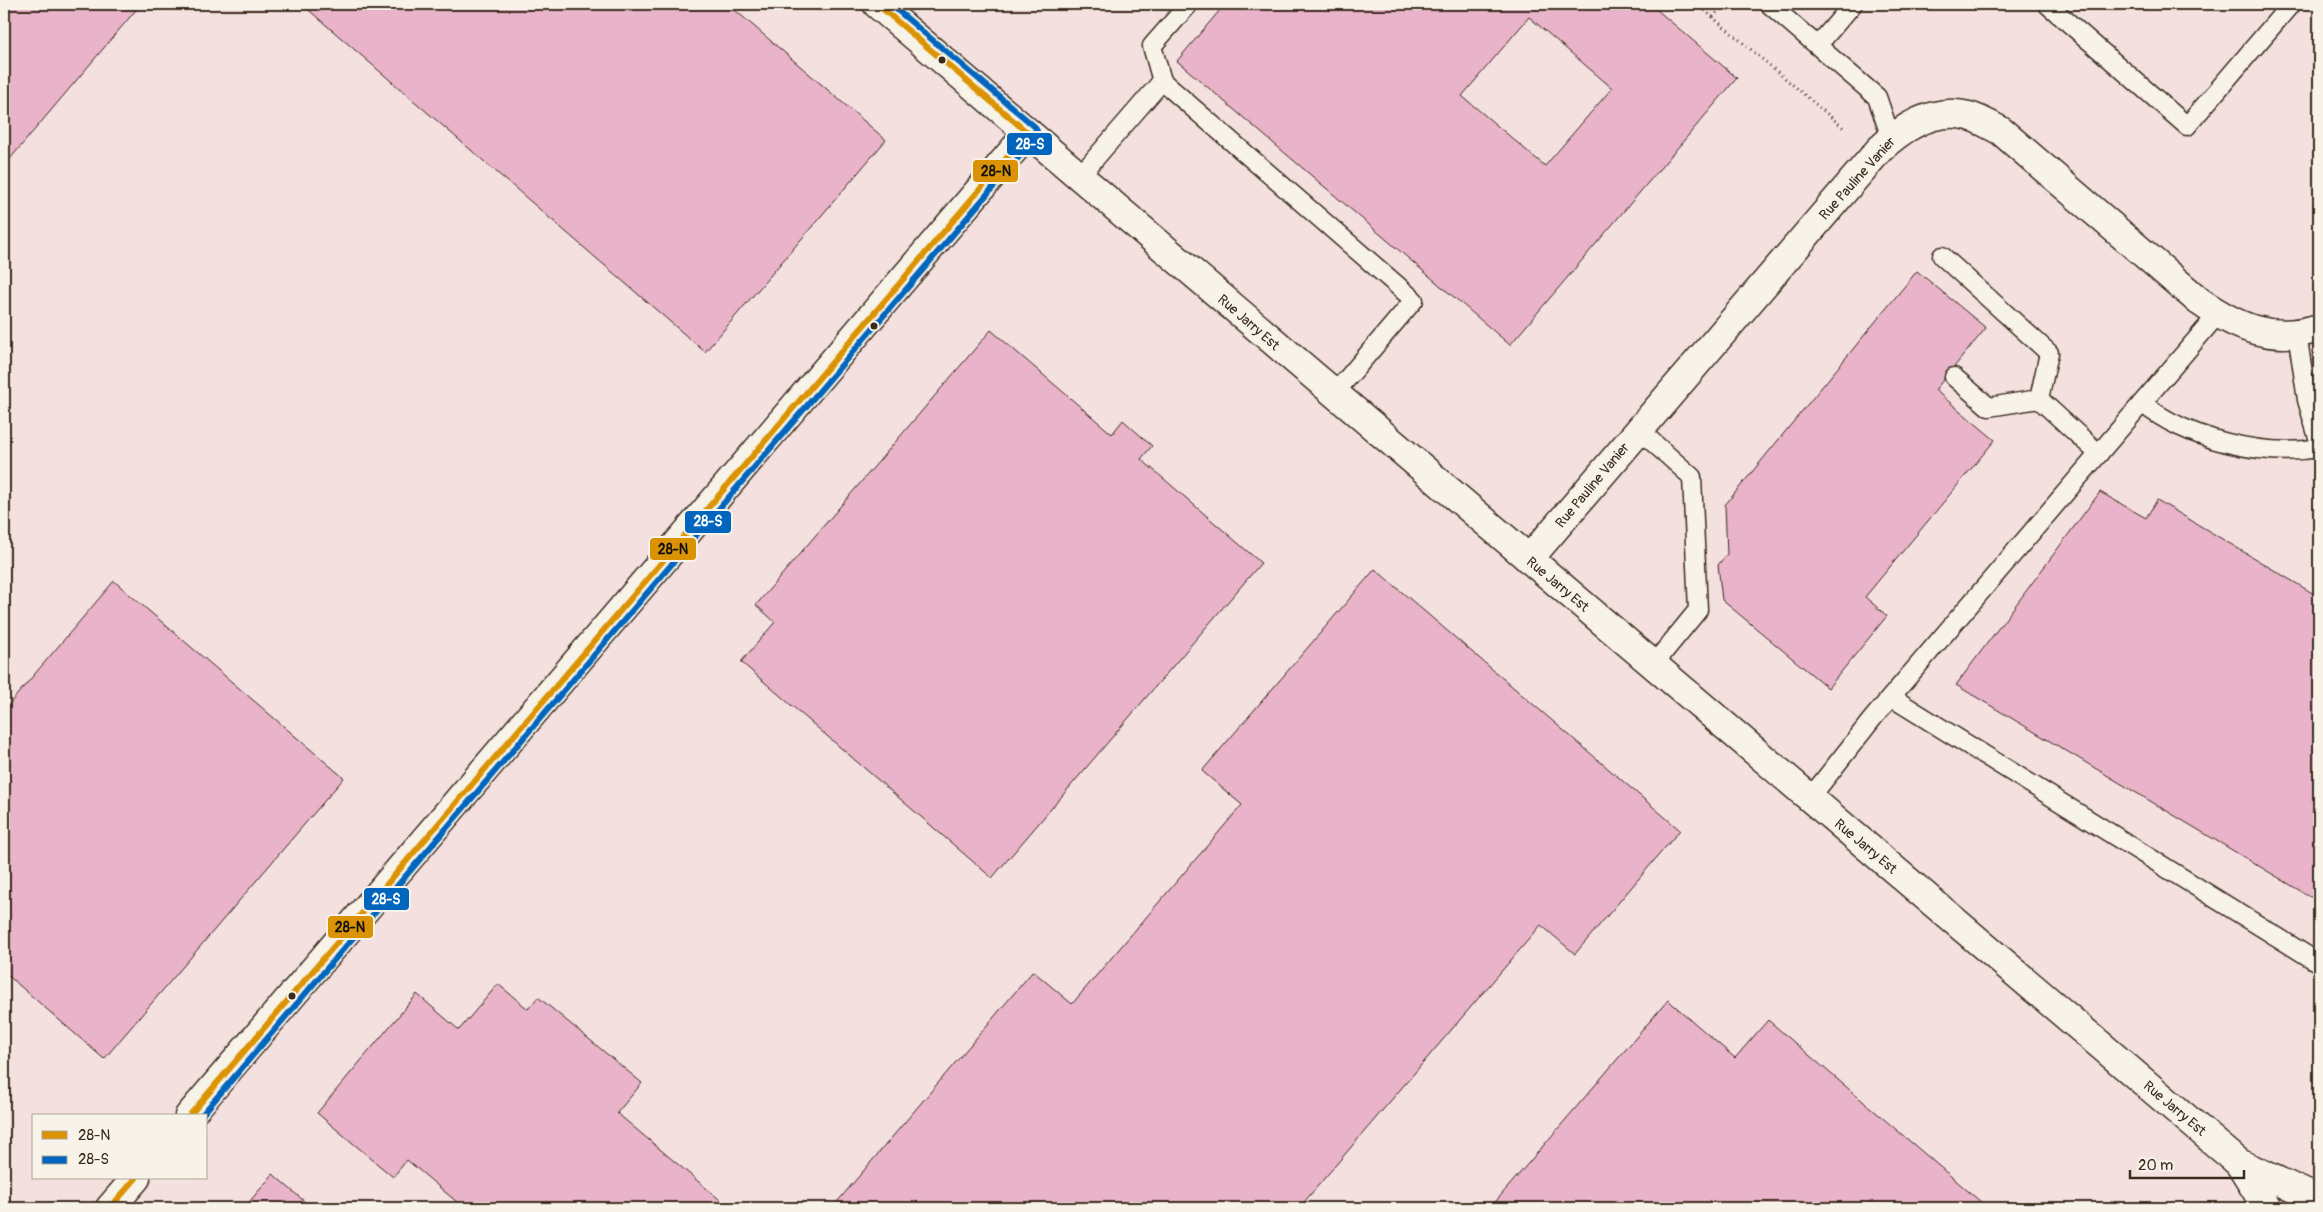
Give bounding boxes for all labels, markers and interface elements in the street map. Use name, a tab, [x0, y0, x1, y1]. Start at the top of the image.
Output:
unlabelled marker	[937, 55, 947, 65]
line badge: 28-S	[1006, 132, 1053, 156]
street label: Rue Pauline Vanier	[1816, 133, 1899, 223]
text: 28-S	[1015, 136, 1045, 153]
line badge: 28-N	[972, 159, 1019, 183]
text: 28-N	[981, 163, 1011, 180]
street label: Rue Jarry Est	[1214, 291, 1283, 354]
unlabelled marker	[869, 321, 879, 331]
street label: Rue Pauline Vanier	[1552, 439, 1633, 531]
line badge: 28-S	[684, 510, 732, 534]
text: 28-S	[693, 513, 723, 530]
line badge: 28-N	[649, 537, 697, 561]
text: 28-N	[658, 541, 688, 558]
street label: Rue Jarry Est	[1523, 553, 1593, 616]
street label: Rue Jarry Est	[1831, 815, 1901, 878]
line badge: 28-S	[363, 887, 410, 911]
text: 28-S	[371, 891, 401, 908]
line badge: 28-N	[327, 915, 374, 939]
text: 28-N	[335, 919, 365, 936]
unlabelled marker	[287, 991, 297, 1001]
street label: Rue Jarry Est	[2140, 1077, 2210, 1140]
legend	[32, 1114, 208, 1180]
text: 28-N	[78, 1126, 110, 1145]
scale bar	[2130, 1147, 2244, 1179]
text: 28-S	[78, 1150, 109, 1169]
text: 20 m	[2138, 1156, 2173, 1175]

